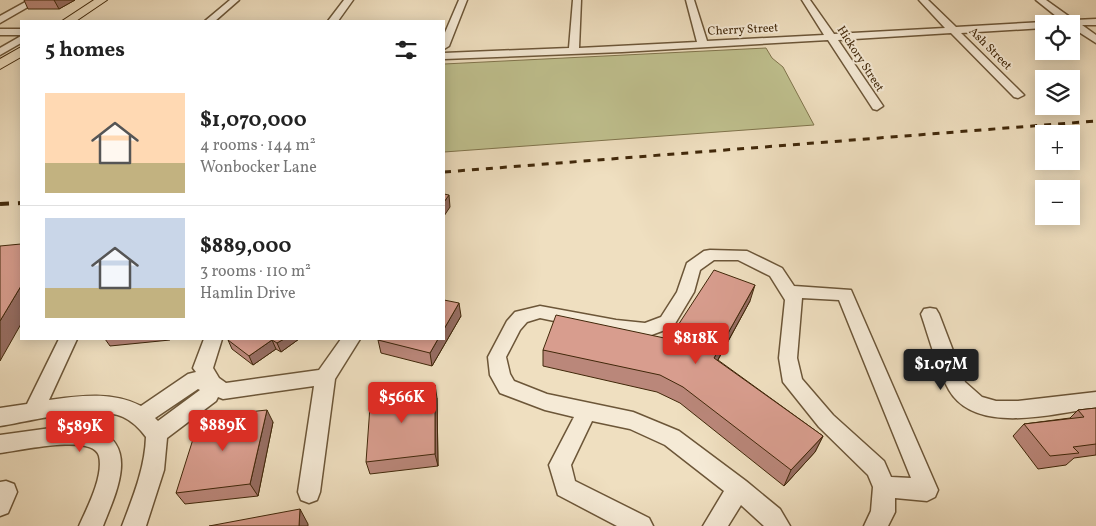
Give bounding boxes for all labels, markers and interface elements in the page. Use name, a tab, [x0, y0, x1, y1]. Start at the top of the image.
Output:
map controls	[1035, 15, 1080, 225]
button: locate	[1035, 15, 1080, 60]
street label: Cherry Street	[707, 20, 779, 40]
street label: Hickory Street	[833, 23, 887, 95]
street label: Ash Street	[965, 24, 1015, 74]
text: 5 homes	[45, 36, 125, 65]
icon: filters	[392, 36, 420, 64]
button: layers	[1035, 70, 1080, 115]
text: $1,070,000	[200, 106, 307, 135]
icon: home	[85, 113, 145, 173]
button: +	[1035, 125, 1080, 170]
text: 4 rooms · 144 m²	[200, 135, 316, 157]
text: Wonbocker Lane	[200, 157, 317, 179]
button: −	[1035, 180, 1080, 225]
text: $889,000	[200, 232, 291, 261]
icon: home	[85, 238, 145, 298]
text: 3 rooms · 110 m²	[200, 261, 311, 283]
text: Hamlin Drive	[200, 283, 296, 305]
pin: $818K	[661, 322, 731, 365]
text: $818K	[674, 328, 718, 350]
pin: $1.07M	[900, 348, 982, 391]
text: $1.07M	[915, 354, 967, 376]
pin: $566K	[367, 382, 437, 424]
text: $566K	[379, 387, 425, 409]
pin: $589K	[45, 410, 115, 453]
pin: $889K	[188, 410, 258, 452]
text: $889K	[200, 415, 246, 437]
text: $589K	[57, 416, 103, 438]

